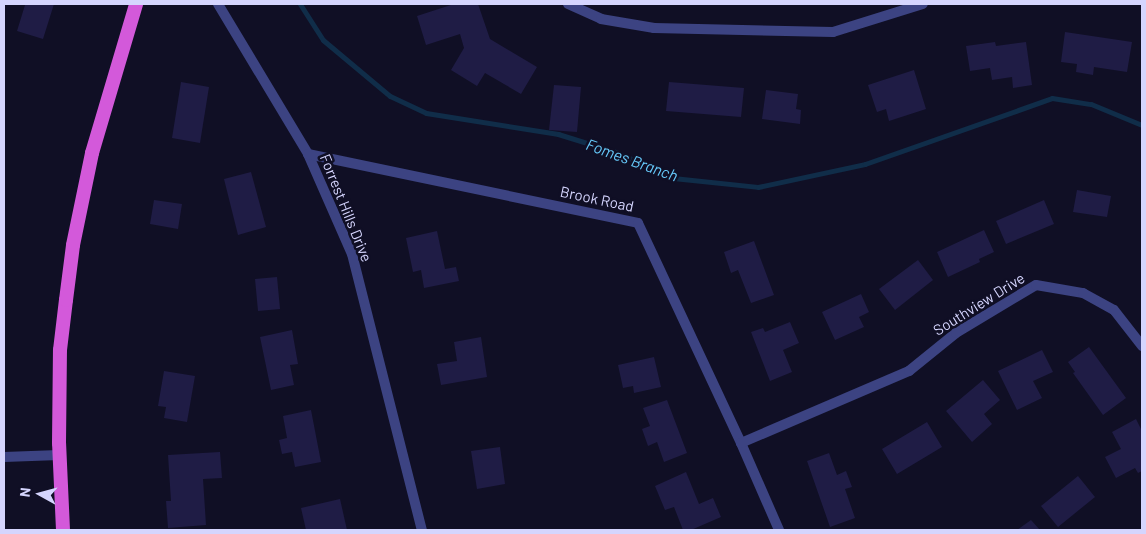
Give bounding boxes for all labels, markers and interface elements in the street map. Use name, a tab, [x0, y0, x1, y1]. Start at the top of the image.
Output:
water label: Fomes Branch	[583, 134, 681, 186]
street label: Forrest Hills Drive	[316, 151, 376, 265]
street label: Brook Road	[559, 182, 635, 216]
street label: Southview Drive	[930, 269, 1028, 339]
north arrow	[15, 469, 65, 519]
text: N	[16, 486, 34, 498]

